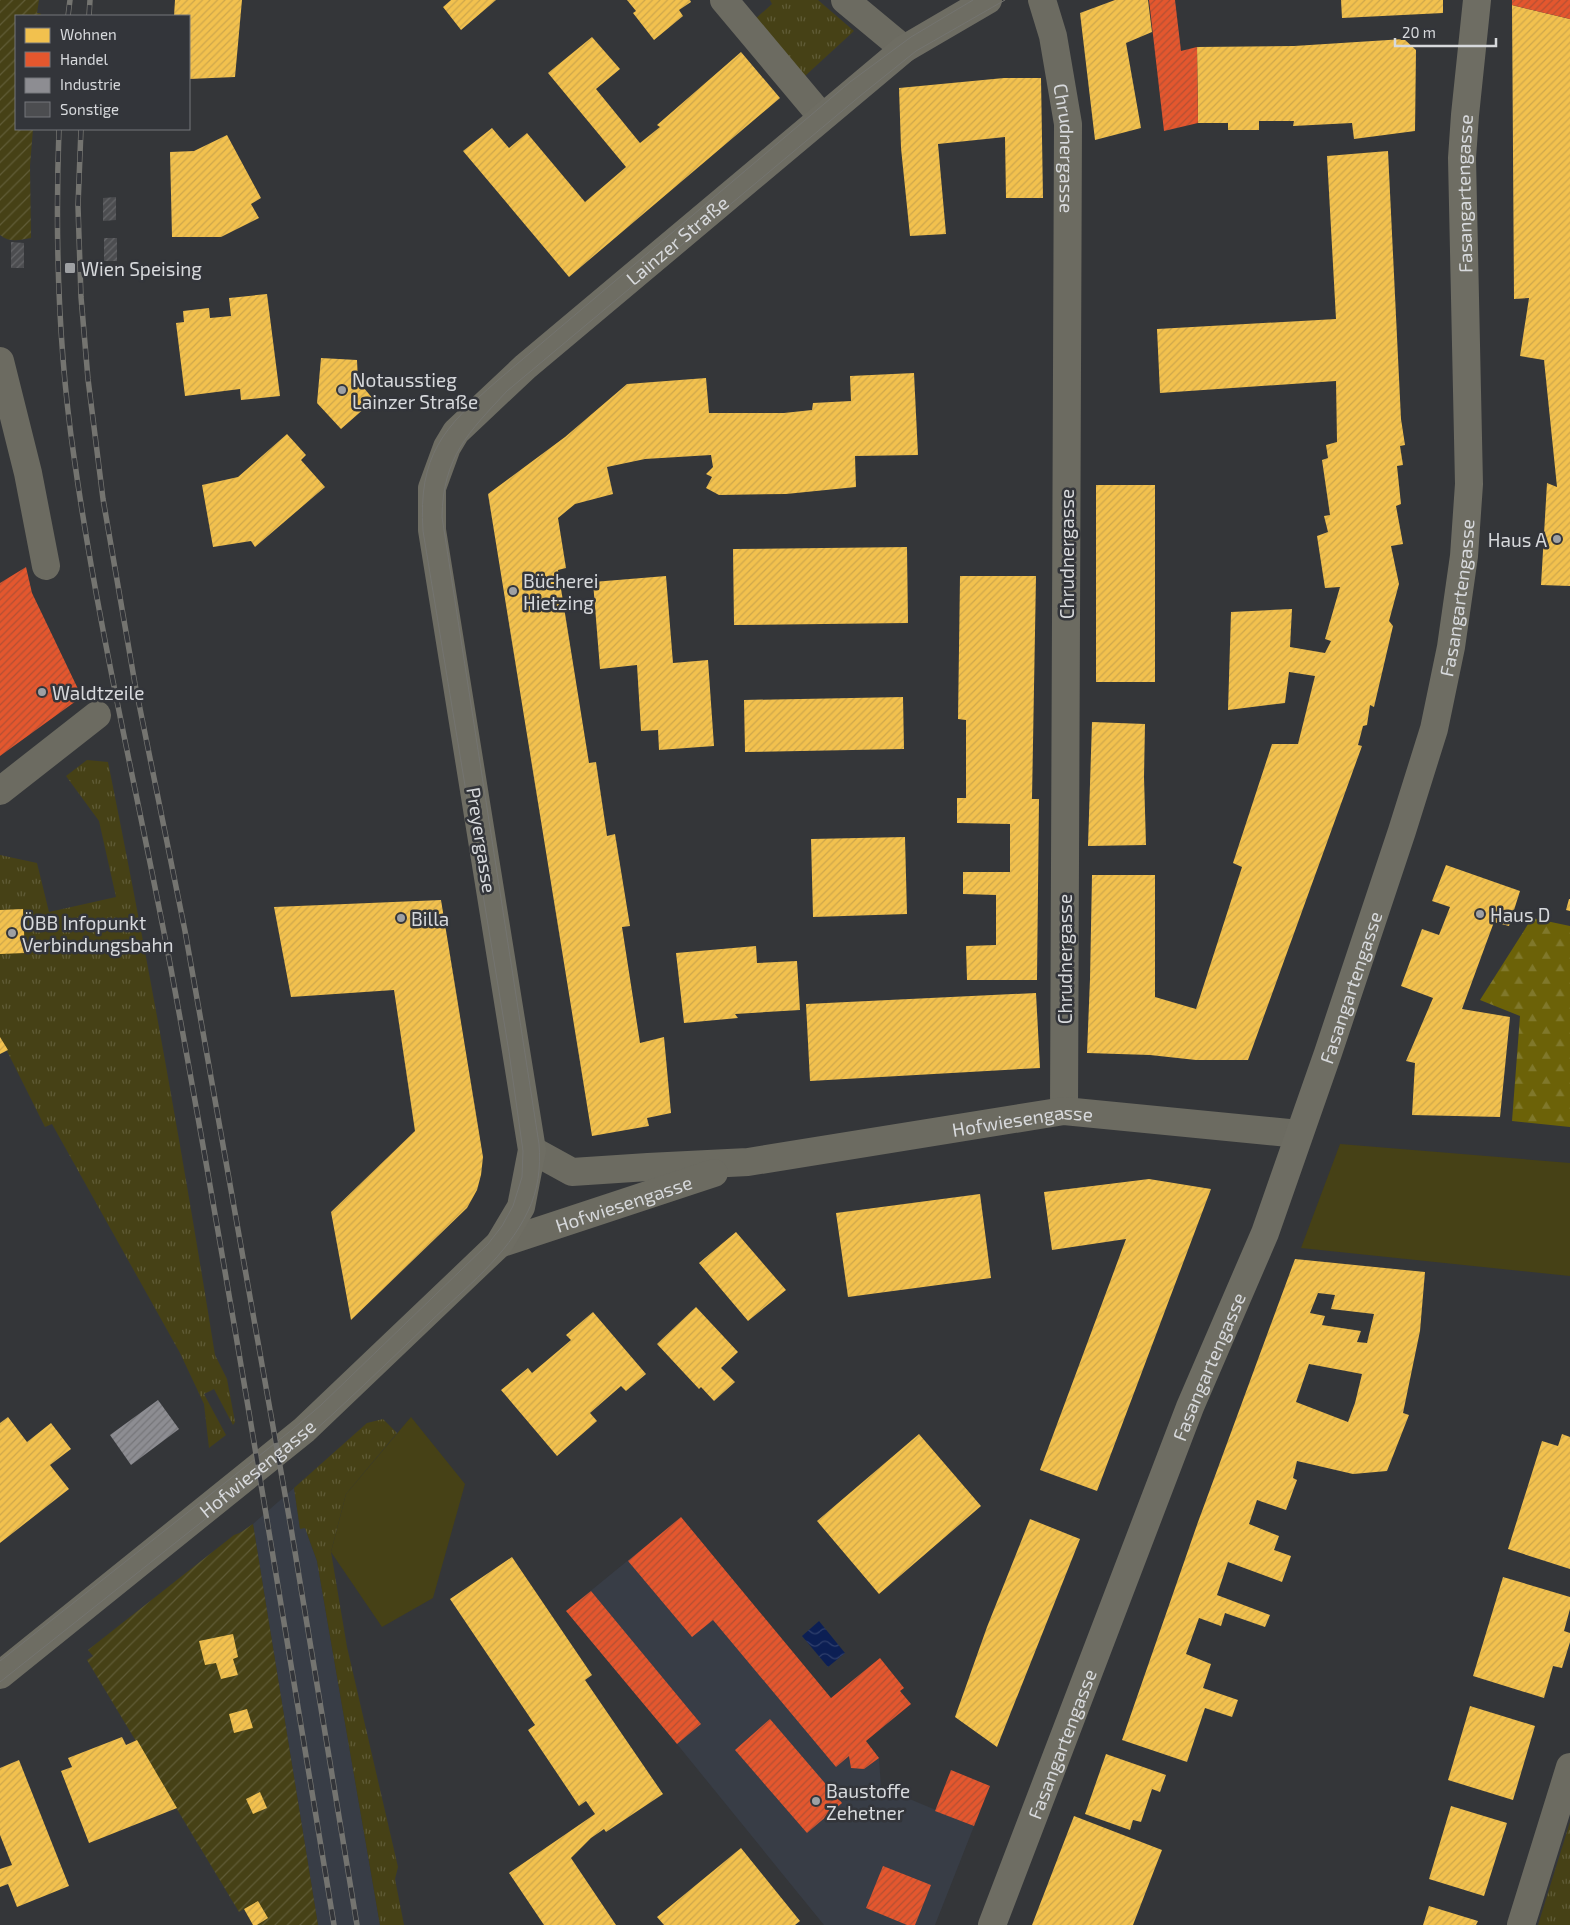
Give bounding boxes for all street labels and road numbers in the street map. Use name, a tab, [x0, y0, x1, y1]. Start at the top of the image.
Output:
street label: Chrudnergasse	[1050, 81, 1080, 213]
street label: Fasangartengasse	[1450, 113, 1477, 273]
street label: Lainzer Straße	[621, 190, 732, 289]
street label: Chrudnergasse	[1055, 489, 1078, 619]
street label: Fasangartengasse	[1434, 518, 1478, 679]
street label: Preyergasse	[462, 785, 502, 895]
street label: Chrudnergasse	[1053, 894, 1076, 1024]
street label: Fasangartengasse	[1314, 908, 1386, 1066]
street label: Hofwiesengasse	[950, 1100, 1094, 1140]
street label: Hofwiesengasse	[552, 1170, 695, 1236]
street label: Fasangartengasse	[1167, 1289, 1250, 1444]
street label: Hofwiesengasse	[194, 1414, 320, 1522]
street label: Fasangartengasse	[1022, 1665, 1100, 1822]

